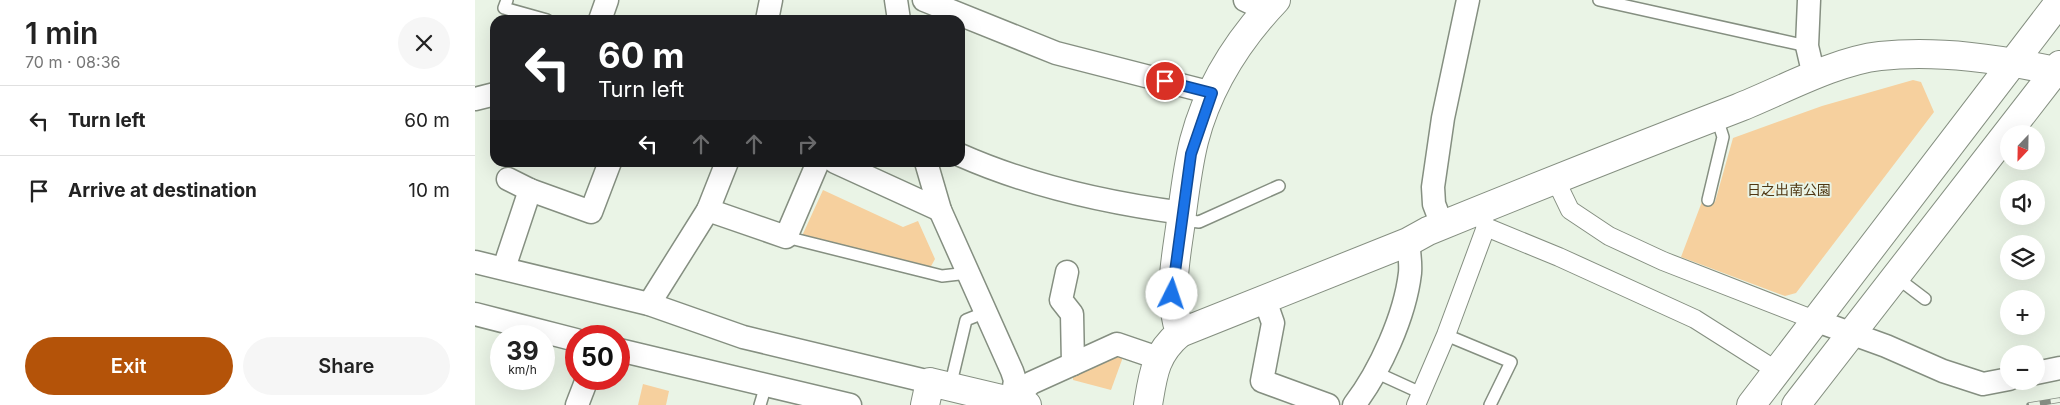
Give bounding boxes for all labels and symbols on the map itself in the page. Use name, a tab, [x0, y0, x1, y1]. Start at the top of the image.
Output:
pin	[1144, 60, 1186, 102]
north arrow	[2000, 125, 2045, 170]
park label: 日之出南公園	[1747, 181, 1831, 198]
position arrow	[1145, 267, 1197, 319]
speed limit sign: 50	[565, 325, 630, 390]

